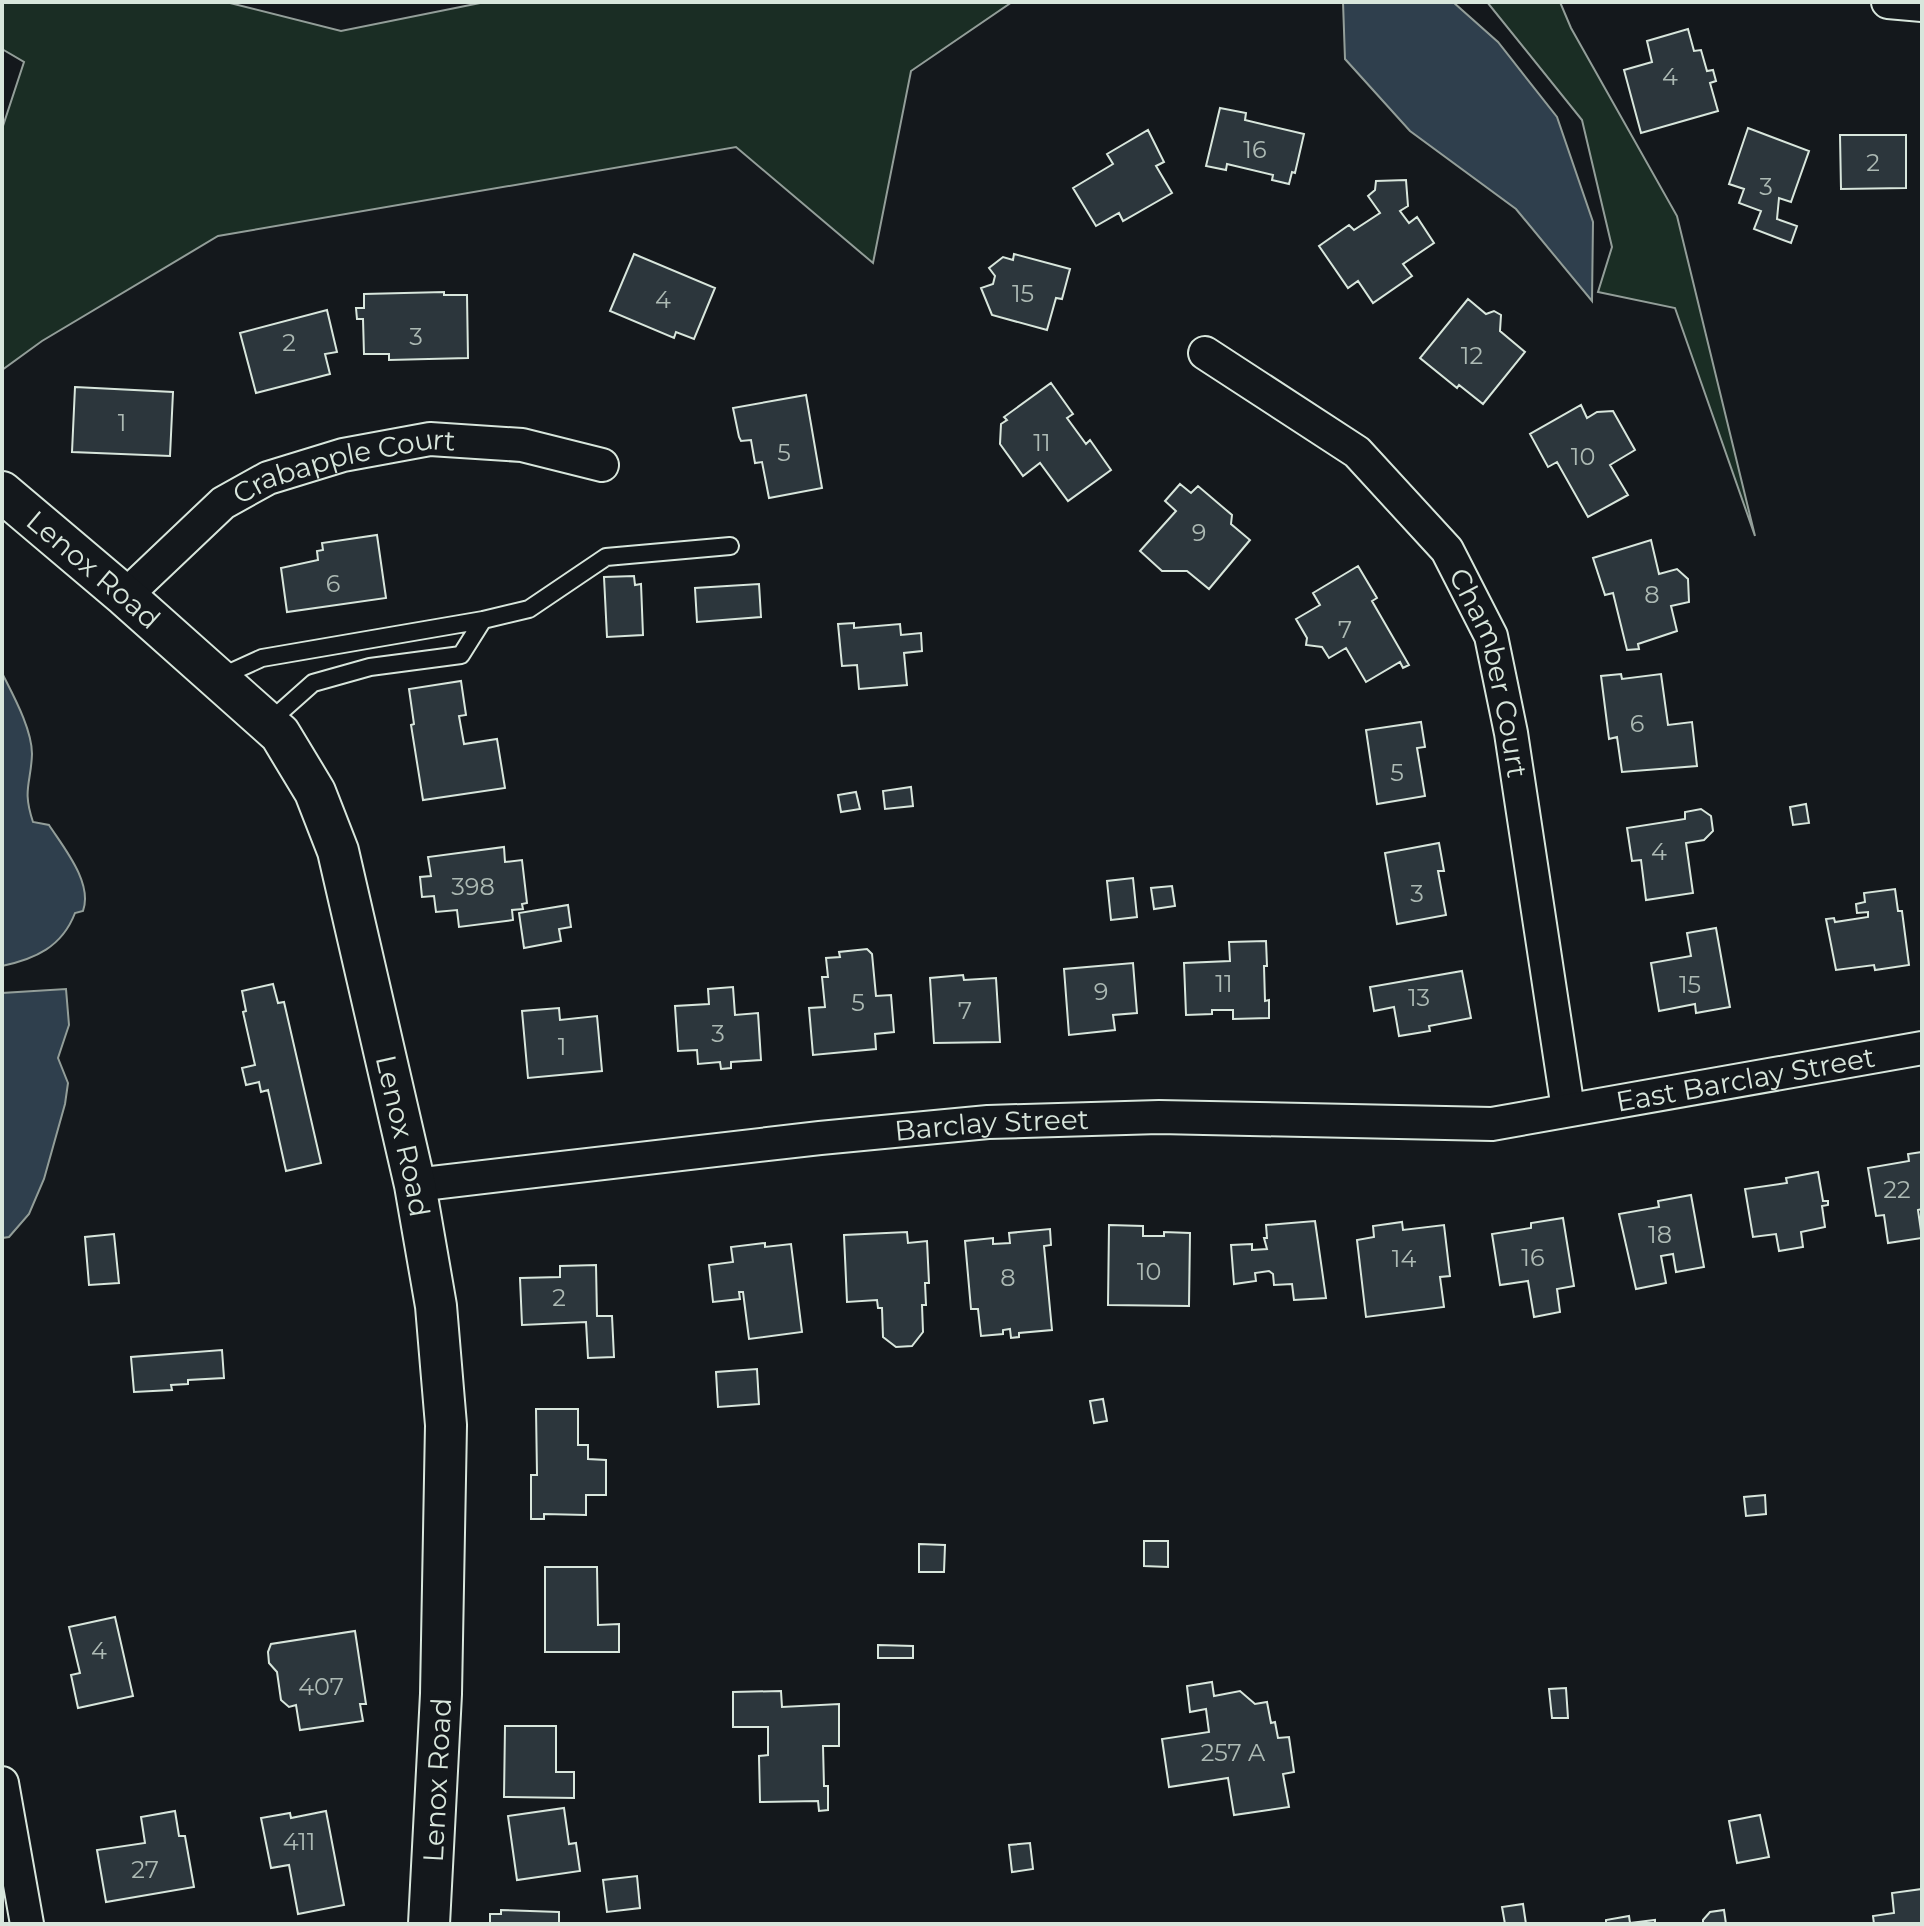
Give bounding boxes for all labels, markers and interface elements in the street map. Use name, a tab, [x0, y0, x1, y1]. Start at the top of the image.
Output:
house number: 4	[1662, 62, 1678, 91]
house number: 16	[1243, 135, 1267, 164]
house number: 2	[1866, 148, 1880, 177]
house number: 3	[1759, 172, 1773, 201]
house number: 15	[1012, 279, 1034, 308]
house number: 4	[655, 285, 671, 314]
house number: 3	[409, 322, 423, 351]
house number: 2	[282, 328, 296, 357]
house number: 12	[1461, 341, 1483, 370]
house number: 1	[118, 408, 126, 437]
street label: Crabapple Court	[227, 422, 457, 511]
house number: 11	[1033, 428, 1051, 457]
house number: 5	[777, 438, 791, 467]
house number: 10	[1571, 442, 1595, 471]
street label: Lenox Road	[20, 503, 167, 636]
house number: 9	[1192, 518, 1206, 547]
street label: Chamber Court	[1442, 562, 1535, 780]
house number: 6	[326, 569, 340, 598]
house number: 8	[1644, 580, 1660, 609]
house number: 7	[1338, 615, 1352, 644]
house number: 6	[1630, 709, 1644, 738]
house number: 5	[1390, 758, 1404, 787]
house number: 4	[1651, 837, 1667, 866]
house number: 398	[451, 872, 495, 901]
house number: 3	[1410, 879, 1424, 908]
house number: 11	[1215, 969, 1233, 998]
house number: 15	[1679, 970, 1701, 999]
house number: 9	[1094, 977, 1108, 1006]
house number: 13	[1408, 983, 1430, 1012]
house number: 5	[851, 988, 865, 1017]
house number: 7	[958, 996, 972, 1025]
house number: 3	[711, 1019, 725, 1048]
house number: 1	[558, 1032, 566, 1061]
street label: East Barclay Street	[1613, 1040, 1878, 1119]
street label: Lenox Road	[369, 1052, 437, 1219]
street label: Barclay Street	[893, 1102, 1089, 1148]
house number: 22	[1883, 1175, 1911, 1204]
house number: 18	[1648, 1220, 1672, 1249]
house number: 16	[1521, 1243, 1545, 1272]
house number: 14	[1392, 1244, 1416, 1273]
house number: 10	[1137, 1257, 1161, 1286]
house number: 8	[1000, 1263, 1016, 1292]
house number: 2	[552, 1283, 566, 1312]
house number: 4	[91, 1636, 107, 1665]
house number: 407	[298, 1672, 344, 1701]
street label: Lenox Road	[416, 1697, 458, 1863]
house number: 257 A	[1201, 1738, 1266, 1767]
house number: 411	[283, 1827, 315, 1856]
house number: 27	[131, 1855, 159, 1884]

